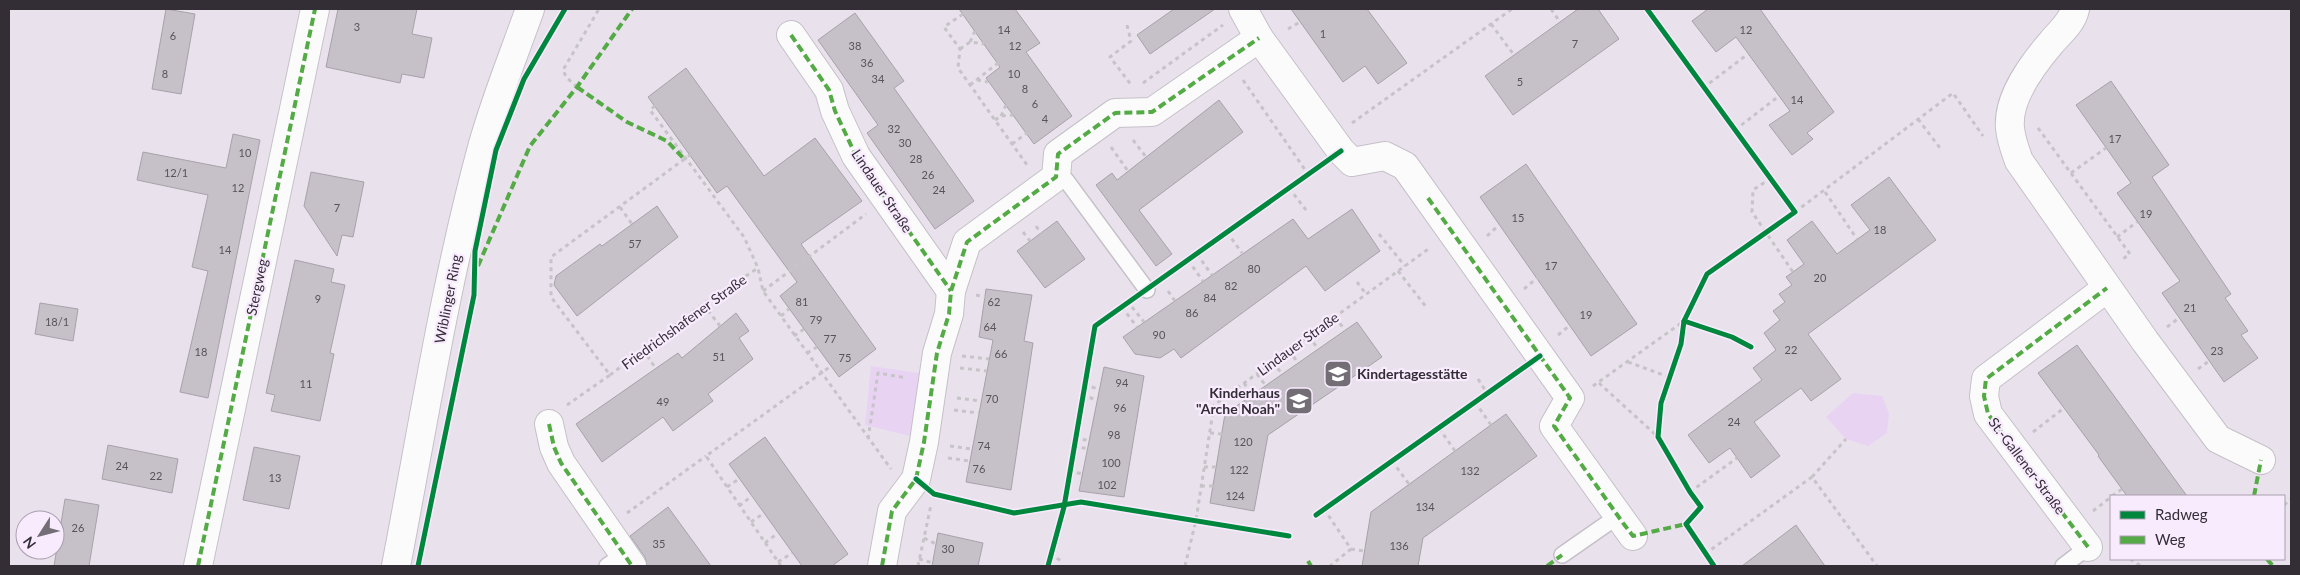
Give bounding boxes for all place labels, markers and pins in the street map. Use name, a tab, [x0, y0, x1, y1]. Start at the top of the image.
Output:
school or university icon: Kindertagesstätte	[1323, 359, 1353, 389]
place label: Kindertagesstätte	[1357, 365, 1468, 382]
place label: Kinderhaus "Arche Noah"	[1196, 384, 1280, 417]
school or university icon: Kinderhaus "Arche Noah"	[1284, 386, 1314, 416]

